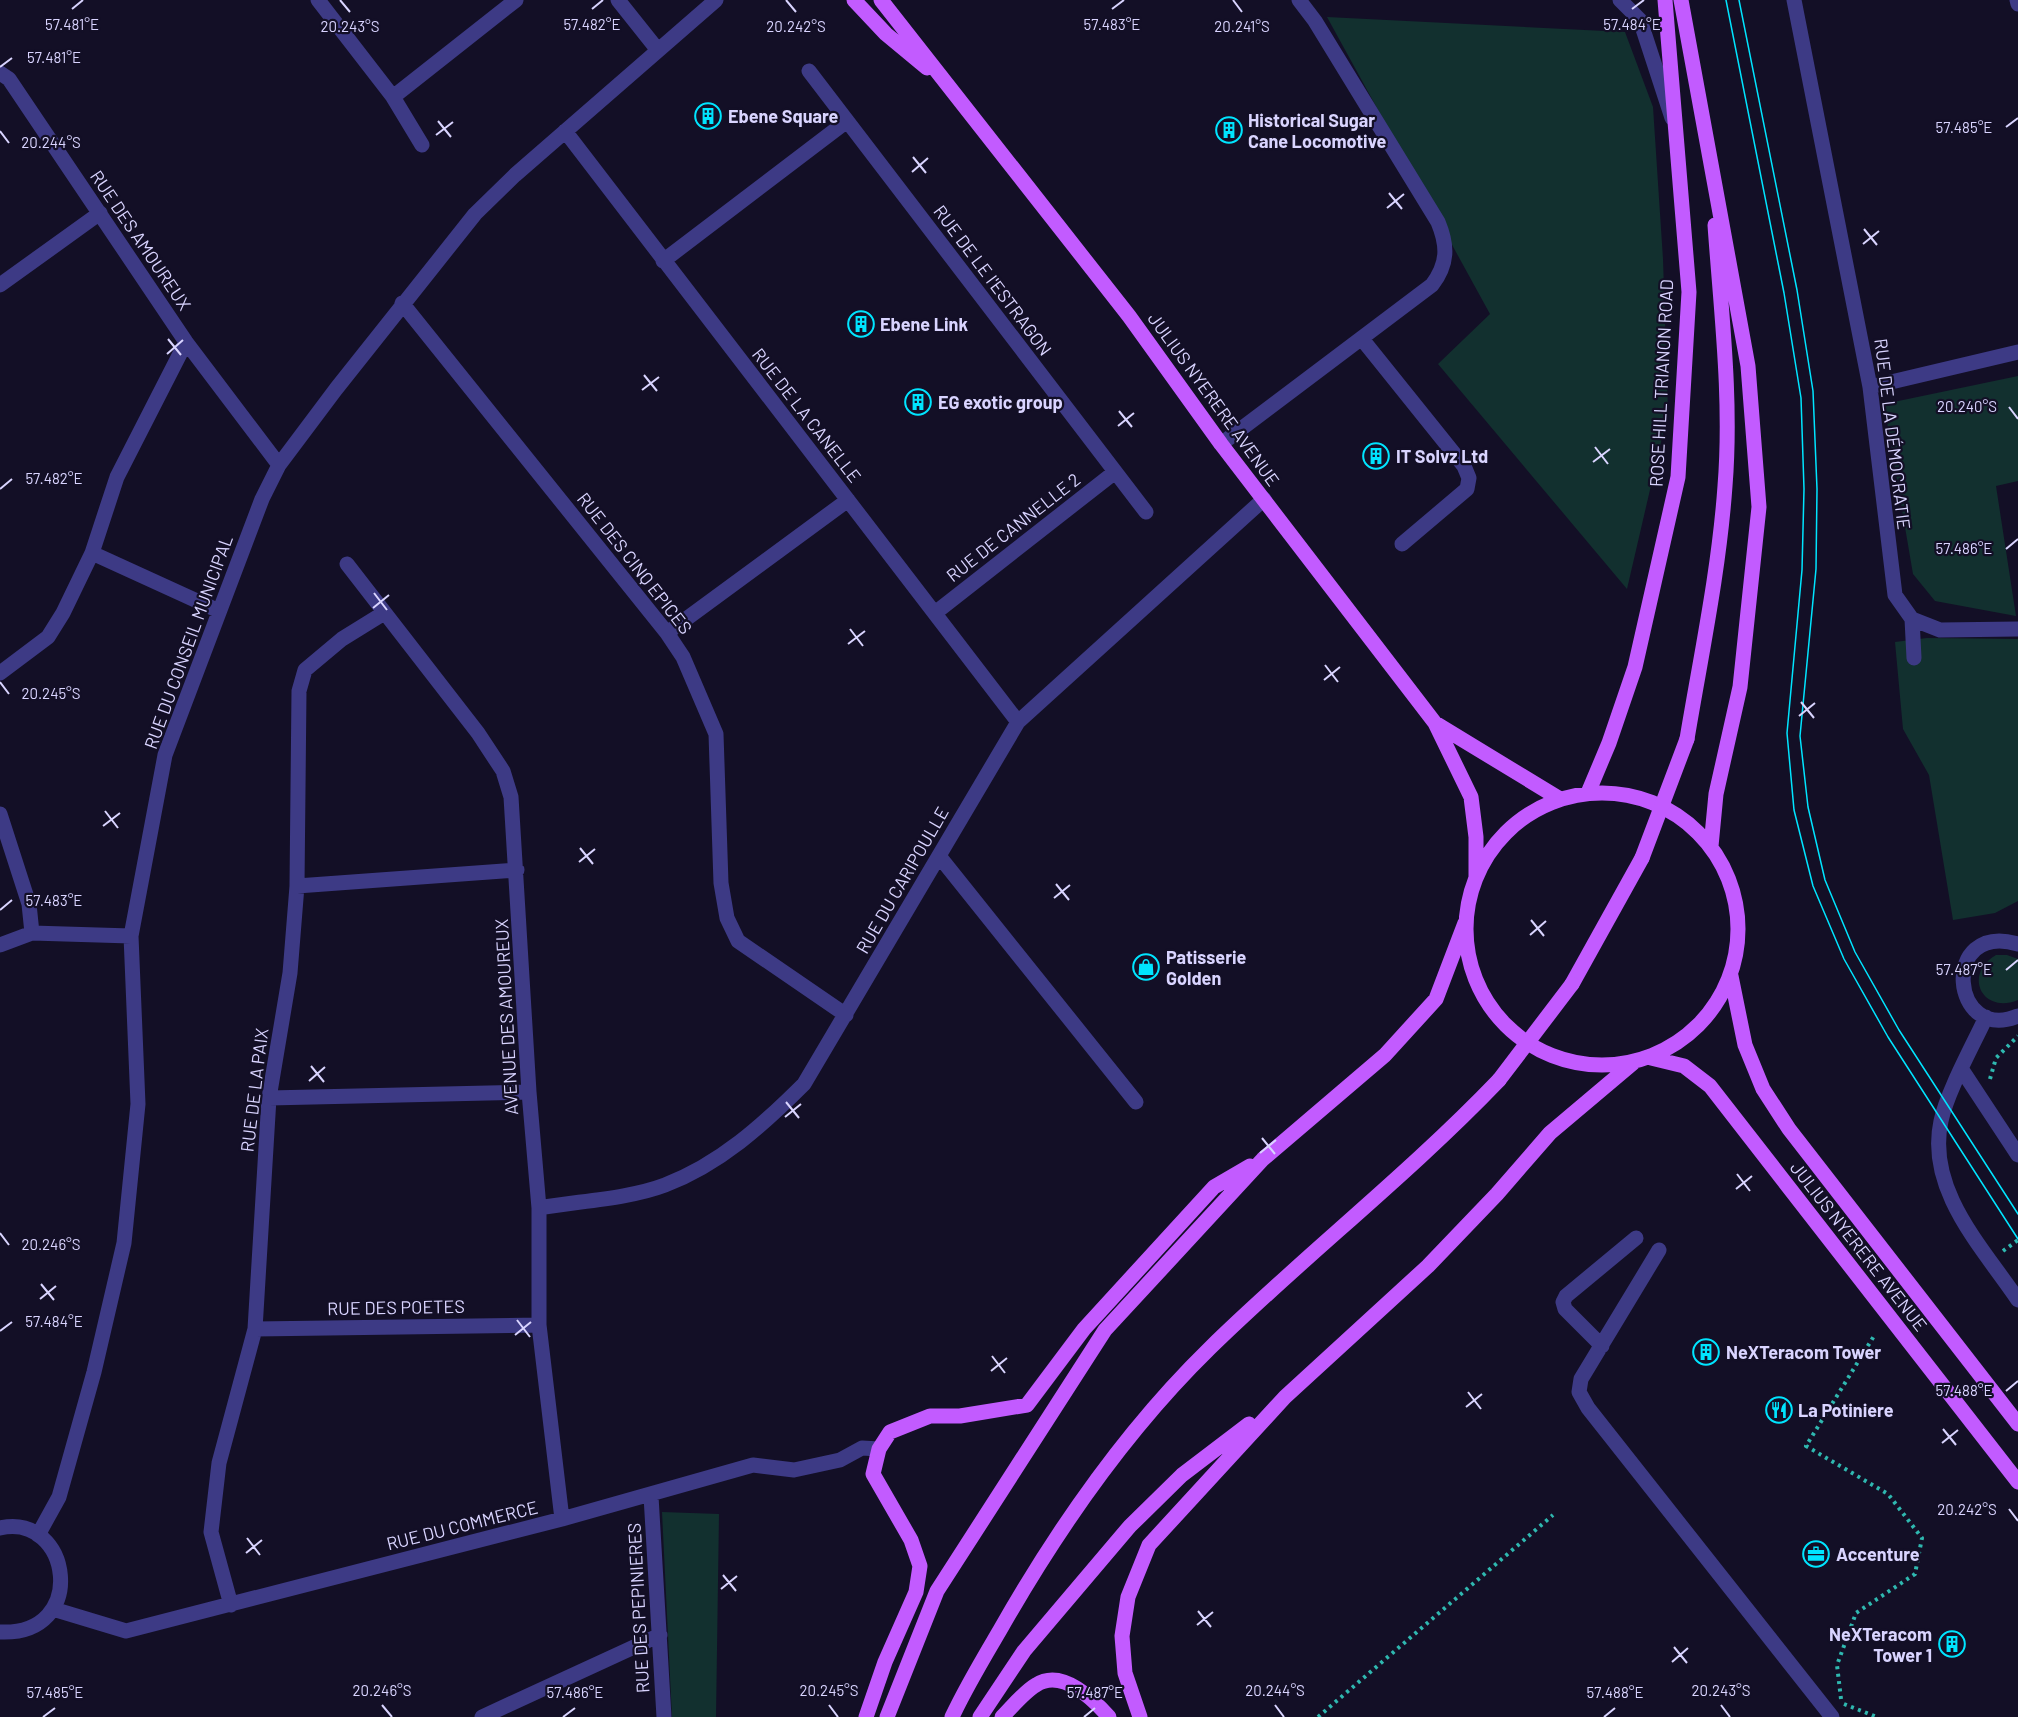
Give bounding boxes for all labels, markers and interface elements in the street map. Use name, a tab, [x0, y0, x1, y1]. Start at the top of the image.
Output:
text: 57.481°E	[45, 15, 99, 33]
text: 57.482°E	[563, 15, 621, 33]
text: 57.483°E	[1084, 15, 1140, 33]
text: 57.484°E	[1603, 15, 1661, 33]
text: 20.243°S	[320, 17, 380, 35]
text: 20.242°S	[766, 17, 826, 35]
text: 20.241°S	[1214, 17, 1270, 35]
text: 57.481°E	[27, 48, 81, 66]
building icon: Ebene Square	[693, 101, 723, 131]
place label: Ebene Square	[728, 105, 839, 127]
place label: Historical Sugar Cane Locomotive	[1248, 109, 1386, 152]
building icon: Historical Sugar Cane Locomotive	[1214, 115, 1244, 145]
text: 57.485°E	[1936, 118, 1992, 136]
text: 20.244°S	[21, 133, 81, 151]
street label: RUE DES AMOUREUX	[86, 166, 196, 314]
street label: RUE DE LE I'ESTRAGON	[929, 200, 1057, 360]
street label: ROSE HILL TRIANON ROAD	[1645, 279, 1677, 487]
street label: JULIUS NYERERE AVENUE	[1144, 308, 1284, 490]
building icon: Ebene Link	[846, 309, 876, 339]
place label: Ebene Link	[880, 313, 968, 335]
street label: RUE DE LA DÉMOCRATIE	[1870, 337, 1916, 531]
street label: RUE DE LA CANELLE	[748, 344, 866, 486]
building icon: EG exotic group	[903, 387, 933, 417]
place label: EG exotic group	[938, 391, 1063, 413]
text: 20.240°S	[1937, 397, 1997, 415]
building icon: IT Solvz Ltd	[1361, 441, 1391, 471]
place label: IT Solvz Ltd	[1396, 445, 1488, 467]
street label: RUE DE CANNELLE 2	[942, 468, 1084, 586]
text: 57.482°E	[25, 469, 83, 487]
street label: RUE DES CINQ EPICES	[573, 488, 697, 638]
street label: RUE DU CONSEIL MUNICIPAL	[139, 532, 237, 752]
text: 57.486°E	[1936, 539, 1992, 557]
text: 20.245°S	[21, 684, 81, 702]
street label: RUE DU CARIPOULLE	[851, 803, 953, 957]
text: 57.483°E	[26, 891, 82, 909]
street label: AVENUE DES AMOUREUX	[490, 918, 522, 1116]
place label: Patisserie Golden	[1166, 946, 1247, 989]
shop icon: Patisserie Golden	[1131, 952, 1161, 982]
text: 57.487°E	[1936, 960, 1992, 978]
street label: RUE DE LA PAIX	[235, 1027, 273, 1153]
street label: JULIUS NYERERE AVENUE	[1786, 1157, 1932, 1335]
text: 20.246°S	[21, 1235, 81, 1253]
street label: RUE DES POETES	[327, 1295, 465, 1319]
text: 57.484°E	[25, 1312, 83, 1330]
building icon: NeXTeracom Tower	[1691, 1337, 1721, 1367]
place label: NeXTeracom Tower	[1726, 1341, 1881, 1363]
text: 57.488°E	[1936, 1381, 1993, 1399]
restaurant icon: La Potiniere	[1764, 1395, 1794, 1425]
place label: La Potiniere	[1798, 1399, 1894, 1421]
street label: RUE DU COMMERCE	[384, 1496, 540, 1554]
text: 20.242°S	[1937, 1500, 1997, 1518]
street label: RUE DES PEPINIERES	[623, 1522, 653, 1694]
office icon: Accenture	[1801, 1539, 1831, 1569]
place label: Accenture	[1836, 1543, 1920, 1565]
place label: NeXTeracom Tower 1	[1829, 1623, 1932, 1666]
building icon: NeXTeracom Tower 1	[1937, 1629, 1967, 1659]
text: 20.246°S	[352, 1681, 412, 1699]
text: 20.245°S	[799, 1681, 859, 1699]
text: 20.244°S	[1245, 1681, 1305, 1699]
text: 20.243°S	[1691, 1681, 1751, 1699]
text: 57.485°E	[27, 1683, 83, 1701]
text: 57.486°E	[547, 1683, 603, 1701]
text: 57.487°E	[1067, 1683, 1123, 1701]
text: 57.488°E	[1587, 1683, 1644, 1701]

